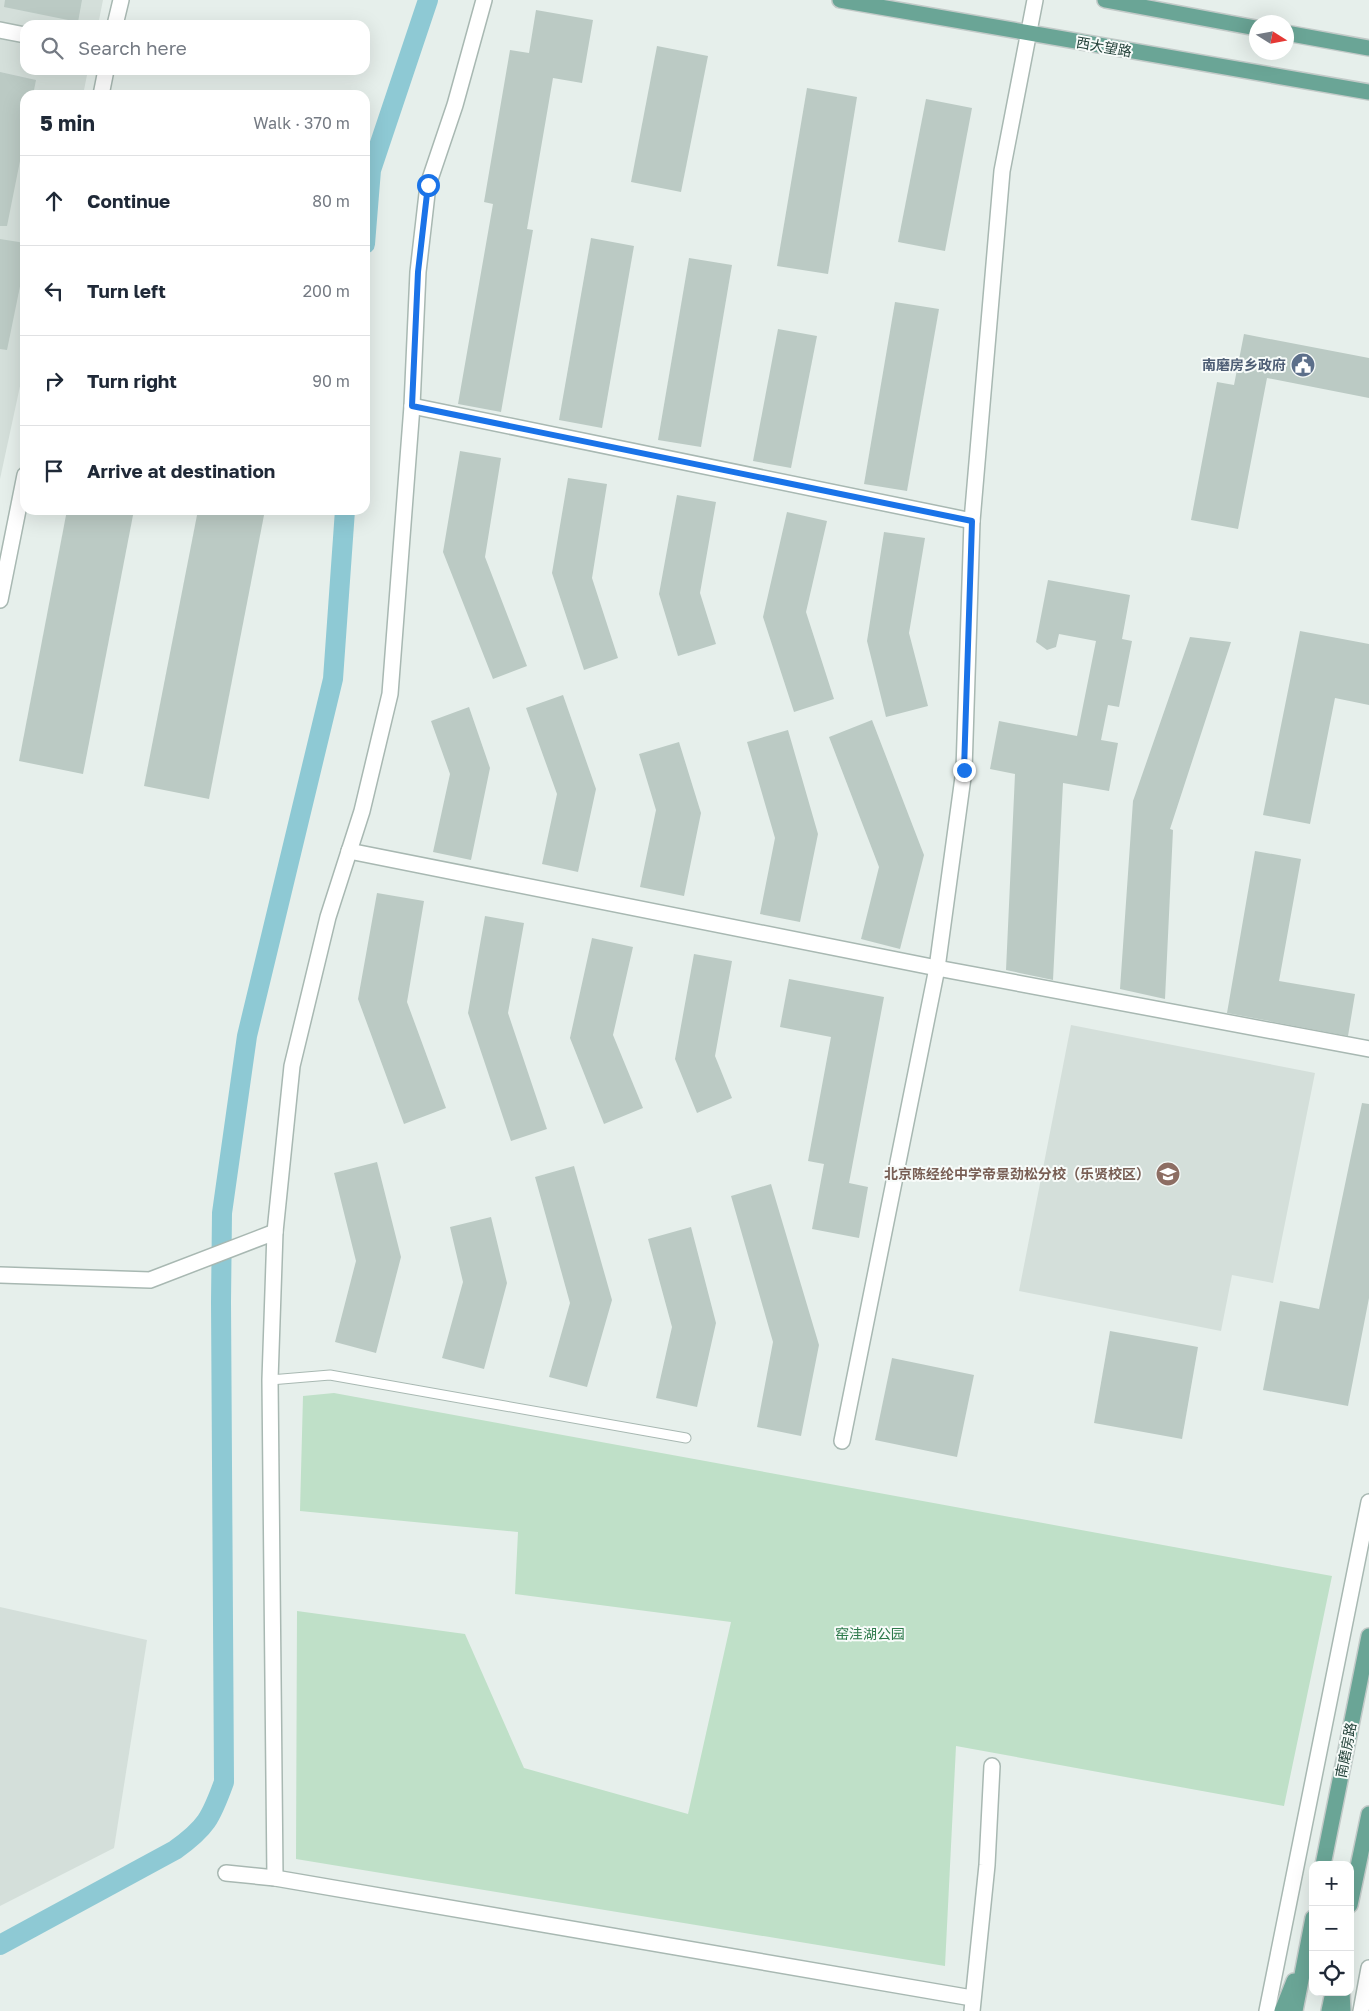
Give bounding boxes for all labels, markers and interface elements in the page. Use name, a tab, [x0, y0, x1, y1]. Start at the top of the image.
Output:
north arrow	[1249, 15, 1294, 60]
search box	[20, 20, 370, 75]
street label: 西大望路	[1075, 33, 1133, 60]
icon: search	[38, 34, 66, 62]
text: Search here	[78, 36, 187, 59]
text: 5 min	[40, 110, 95, 136]
text: Walk · 370 m	[253, 113, 350, 133]
route start	[417, 174, 440, 197]
icon: ahead	[40, 187, 68, 215]
text: Continue	[87, 189, 170, 212]
text: 80 m	[312, 191, 350, 211]
icon: left	[40, 277, 68, 305]
text: Turn left	[87, 279, 166, 302]
text: 200 m	[303, 281, 350, 301]
public building icon: 南磨房乡政府	[1290, 352, 1316, 378]
place label: 南磨房乡政府	[1202, 356, 1286, 373]
icon: right	[40, 367, 68, 395]
text: Turn right	[87, 369, 177, 392]
text: 90 m	[312, 371, 350, 391]
icon: arrive	[40, 457, 68, 485]
text: Arrive at destination	[87, 459, 275, 482]
route end	[953, 759, 976, 782]
school or university icon: 北京陈经纶中学帝景劲松分校（乐贤校区）	[1155, 1161, 1181, 1187]
place label: 北京陈经纶中学帝景劲松分校（乐贤校区）	[884, 1165, 1150, 1182]
park label: 窑洼湖公园	[835, 1625, 905, 1642]
street label: 南磨房路	[1332, 1721, 1359, 1779]
map controls	[1309, 1861, 1354, 1996]
button: +	[1309, 1861, 1354, 1906]
button: −	[1309, 1906, 1354, 1951]
button: locate	[1309, 1951, 1354, 1996]

